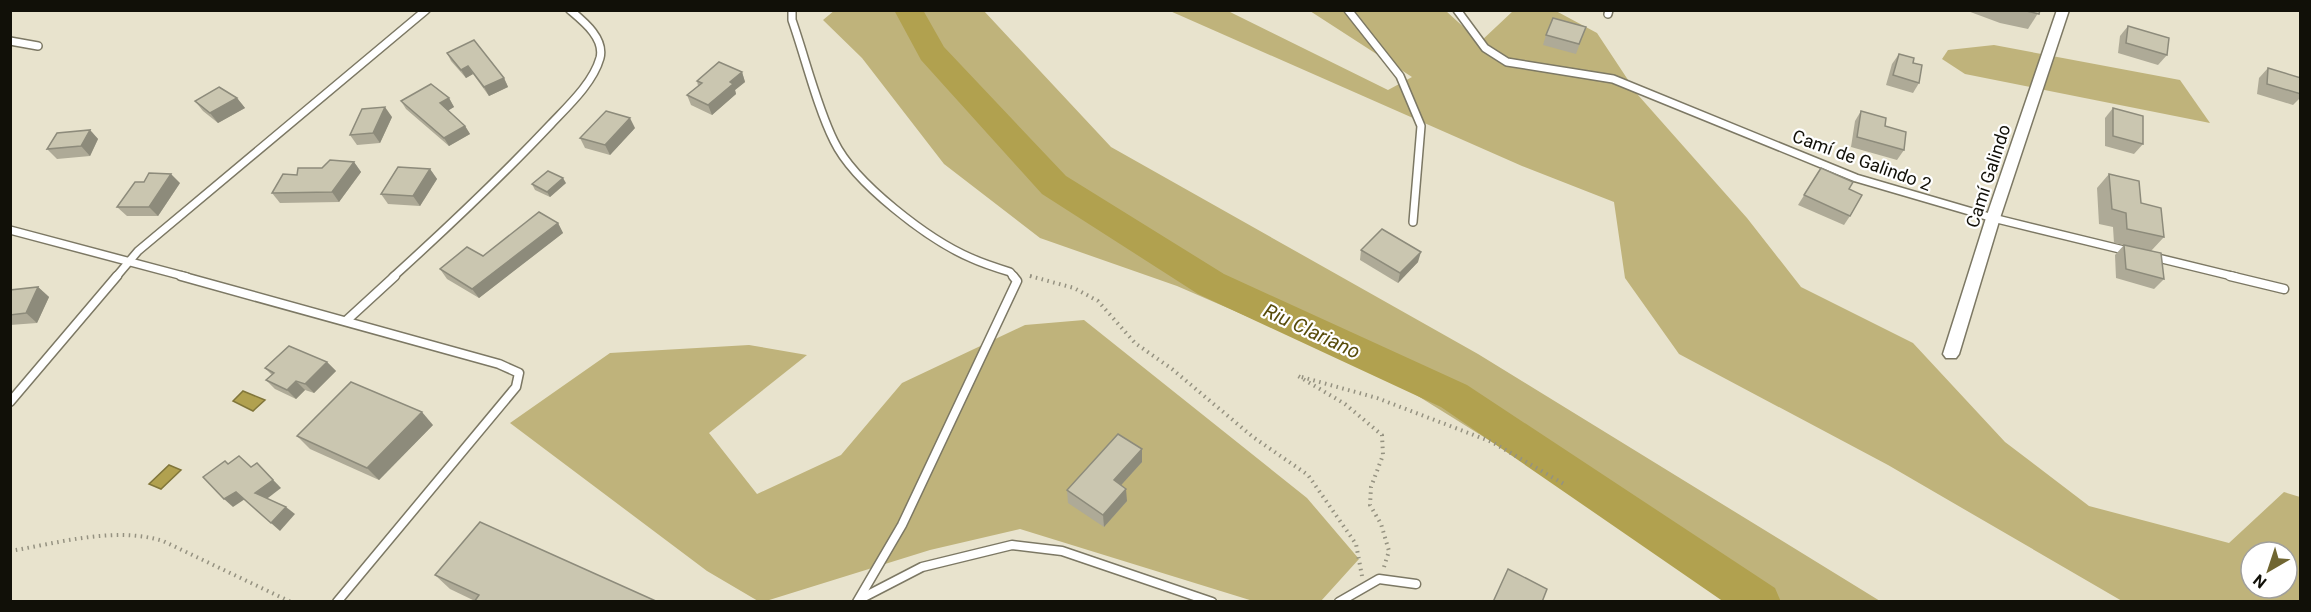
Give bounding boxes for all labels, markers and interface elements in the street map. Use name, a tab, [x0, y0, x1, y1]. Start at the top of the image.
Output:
street label: Camí Galindo	[1961, 122, 2015, 230]
street label: Camí de Galindo 2	[1790, 125, 1934, 195]
water label: Riu Clariano	[1260, 298, 1364, 364]
north arrow	[2239, 540, 2299, 600]
text: N	[2250, 570, 2270, 592]

